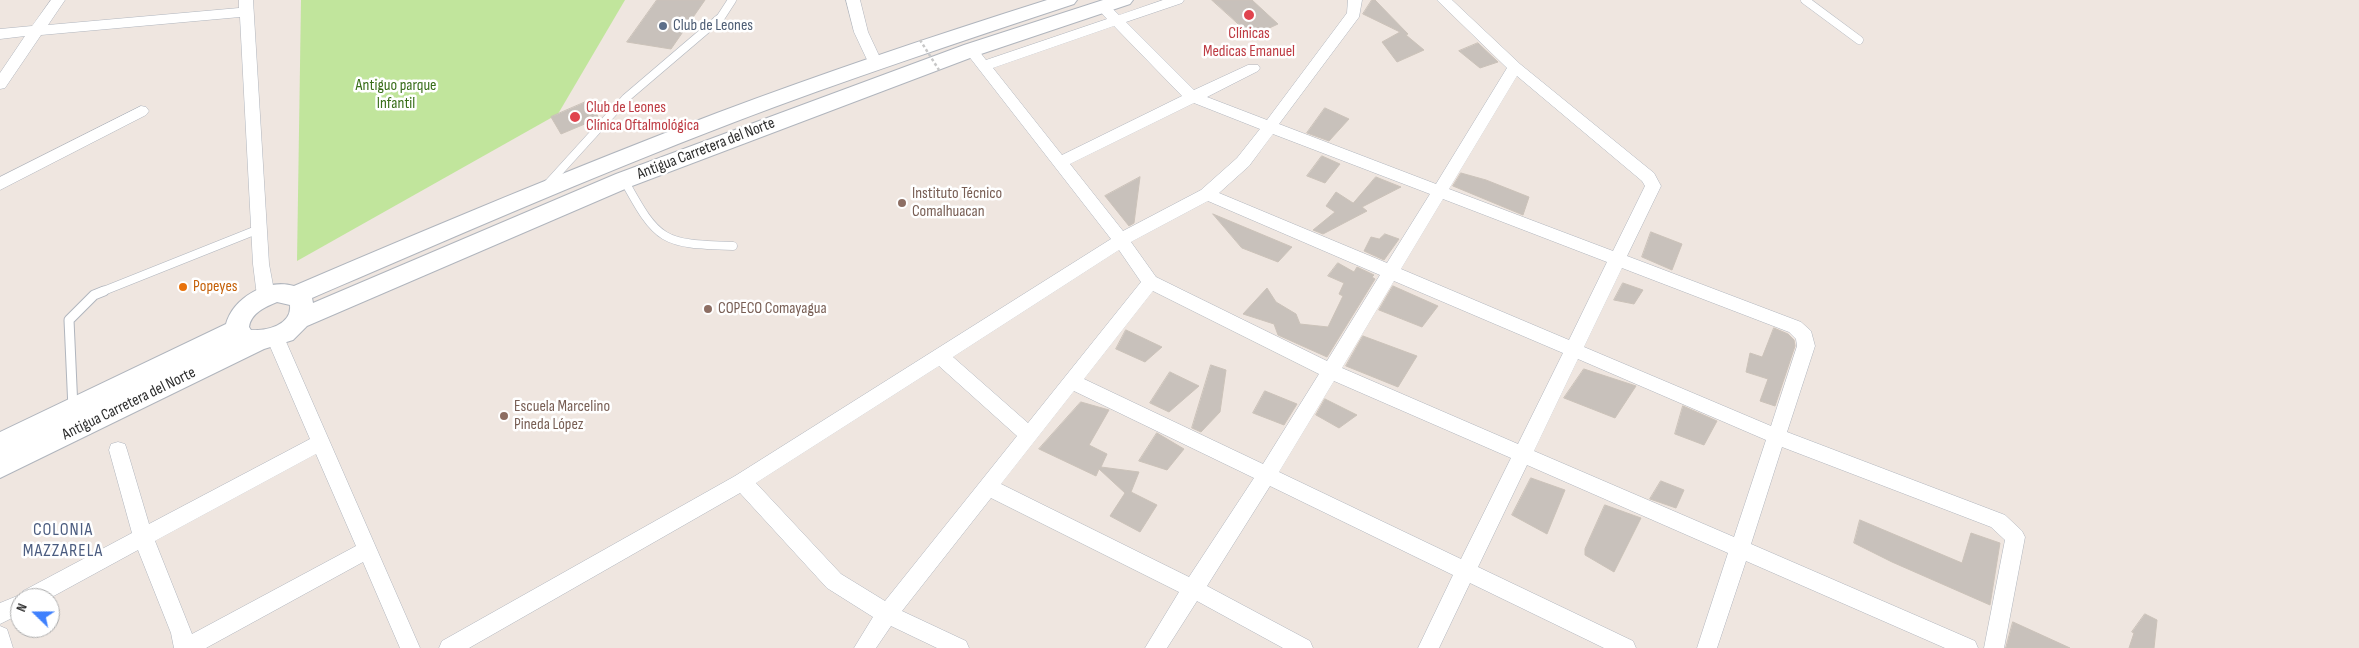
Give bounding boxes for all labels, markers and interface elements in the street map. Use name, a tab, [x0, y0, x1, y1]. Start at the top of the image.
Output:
marker: Clínicas Medicas Emanuel	[1242, 8, 1256, 22]
place label: Club de Leones	[673, 16, 753, 36]
marker: Club de Leones	[657, 20, 669, 32]
place label: Clínicas Medicas Emanuel	[1203, 24, 1295, 62]
park label: Antiguo parque Infantil	[355, 76, 437, 114]
place label: Club de Leones Clínica Oftalmológica	[586, 98, 699, 136]
marker: Club de Leones Clínica Oftalmológica	[568, 110, 582, 124]
street label: Antigua Carretera del Norte	[634, 114, 778, 184]
place label: Instituto Técnico Comalhuacan	[912, 184, 1002, 222]
marker: Instituto Técnico Comalhuacan	[896, 197, 908, 209]
place label: Popeyes	[193, 277, 238, 297]
marker: Popeyes	[177, 281, 189, 293]
place label: COPECO Comayagua	[718, 299, 827, 319]
marker: COPECO Comayagua	[702, 303, 714, 315]
street label: Antigua Carretera del Norte	[59, 363, 199, 445]
place label: Escuela Marcelino Pineda López	[514, 397, 610, 435]
marker: Escuela Marcelino Pineda López	[498, 410, 510, 422]
district label: COLONIA MAZZARELA	[22, 519, 104, 562]
north arrow	[10, 588, 60, 638]
text: N	[12, 601, 31, 614]

